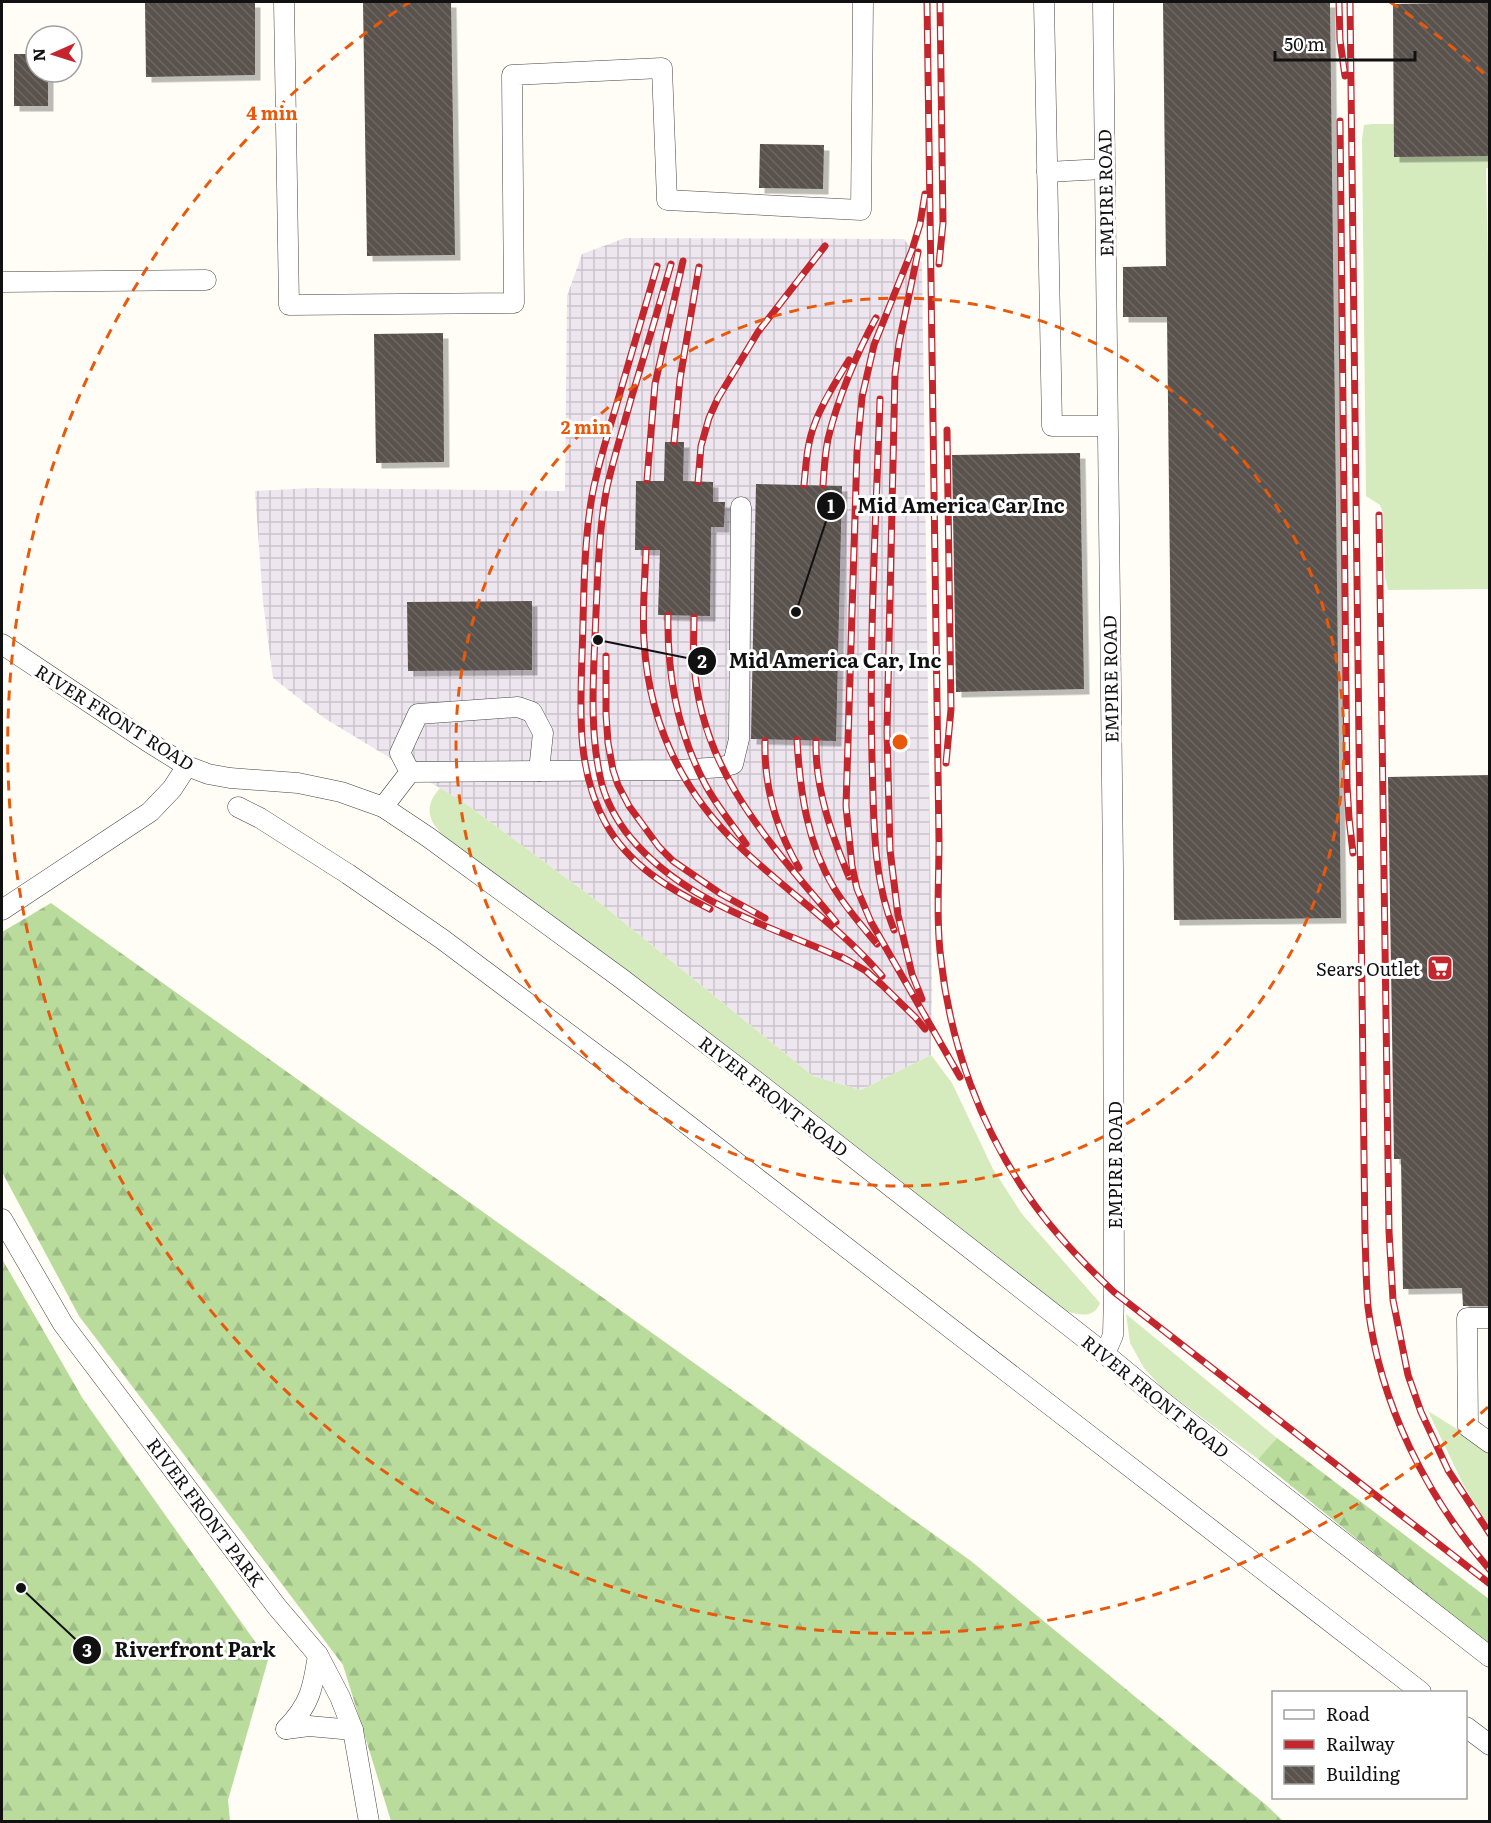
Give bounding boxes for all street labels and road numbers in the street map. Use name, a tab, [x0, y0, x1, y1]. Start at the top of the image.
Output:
street label: EMPIRE ROAD	[1090, 129, 1120, 257]
street label: EMPIRE ROAD	[1095, 615, 1125, 743]
street label: RIVER FRONT ROAD	[30, 657, 200, 777]
street label: RIVER FRONT ROAD	[694, 1029, 854, 1163]
street label: EMPIRE ROAD	[1101, 1101, 1128, 1229]
street label: RIVER FRONT ROAD	[1076, 1328, 1236, 1464]
street label: RIVER FRONT PARK	[141, 1432, 271, 1593]

